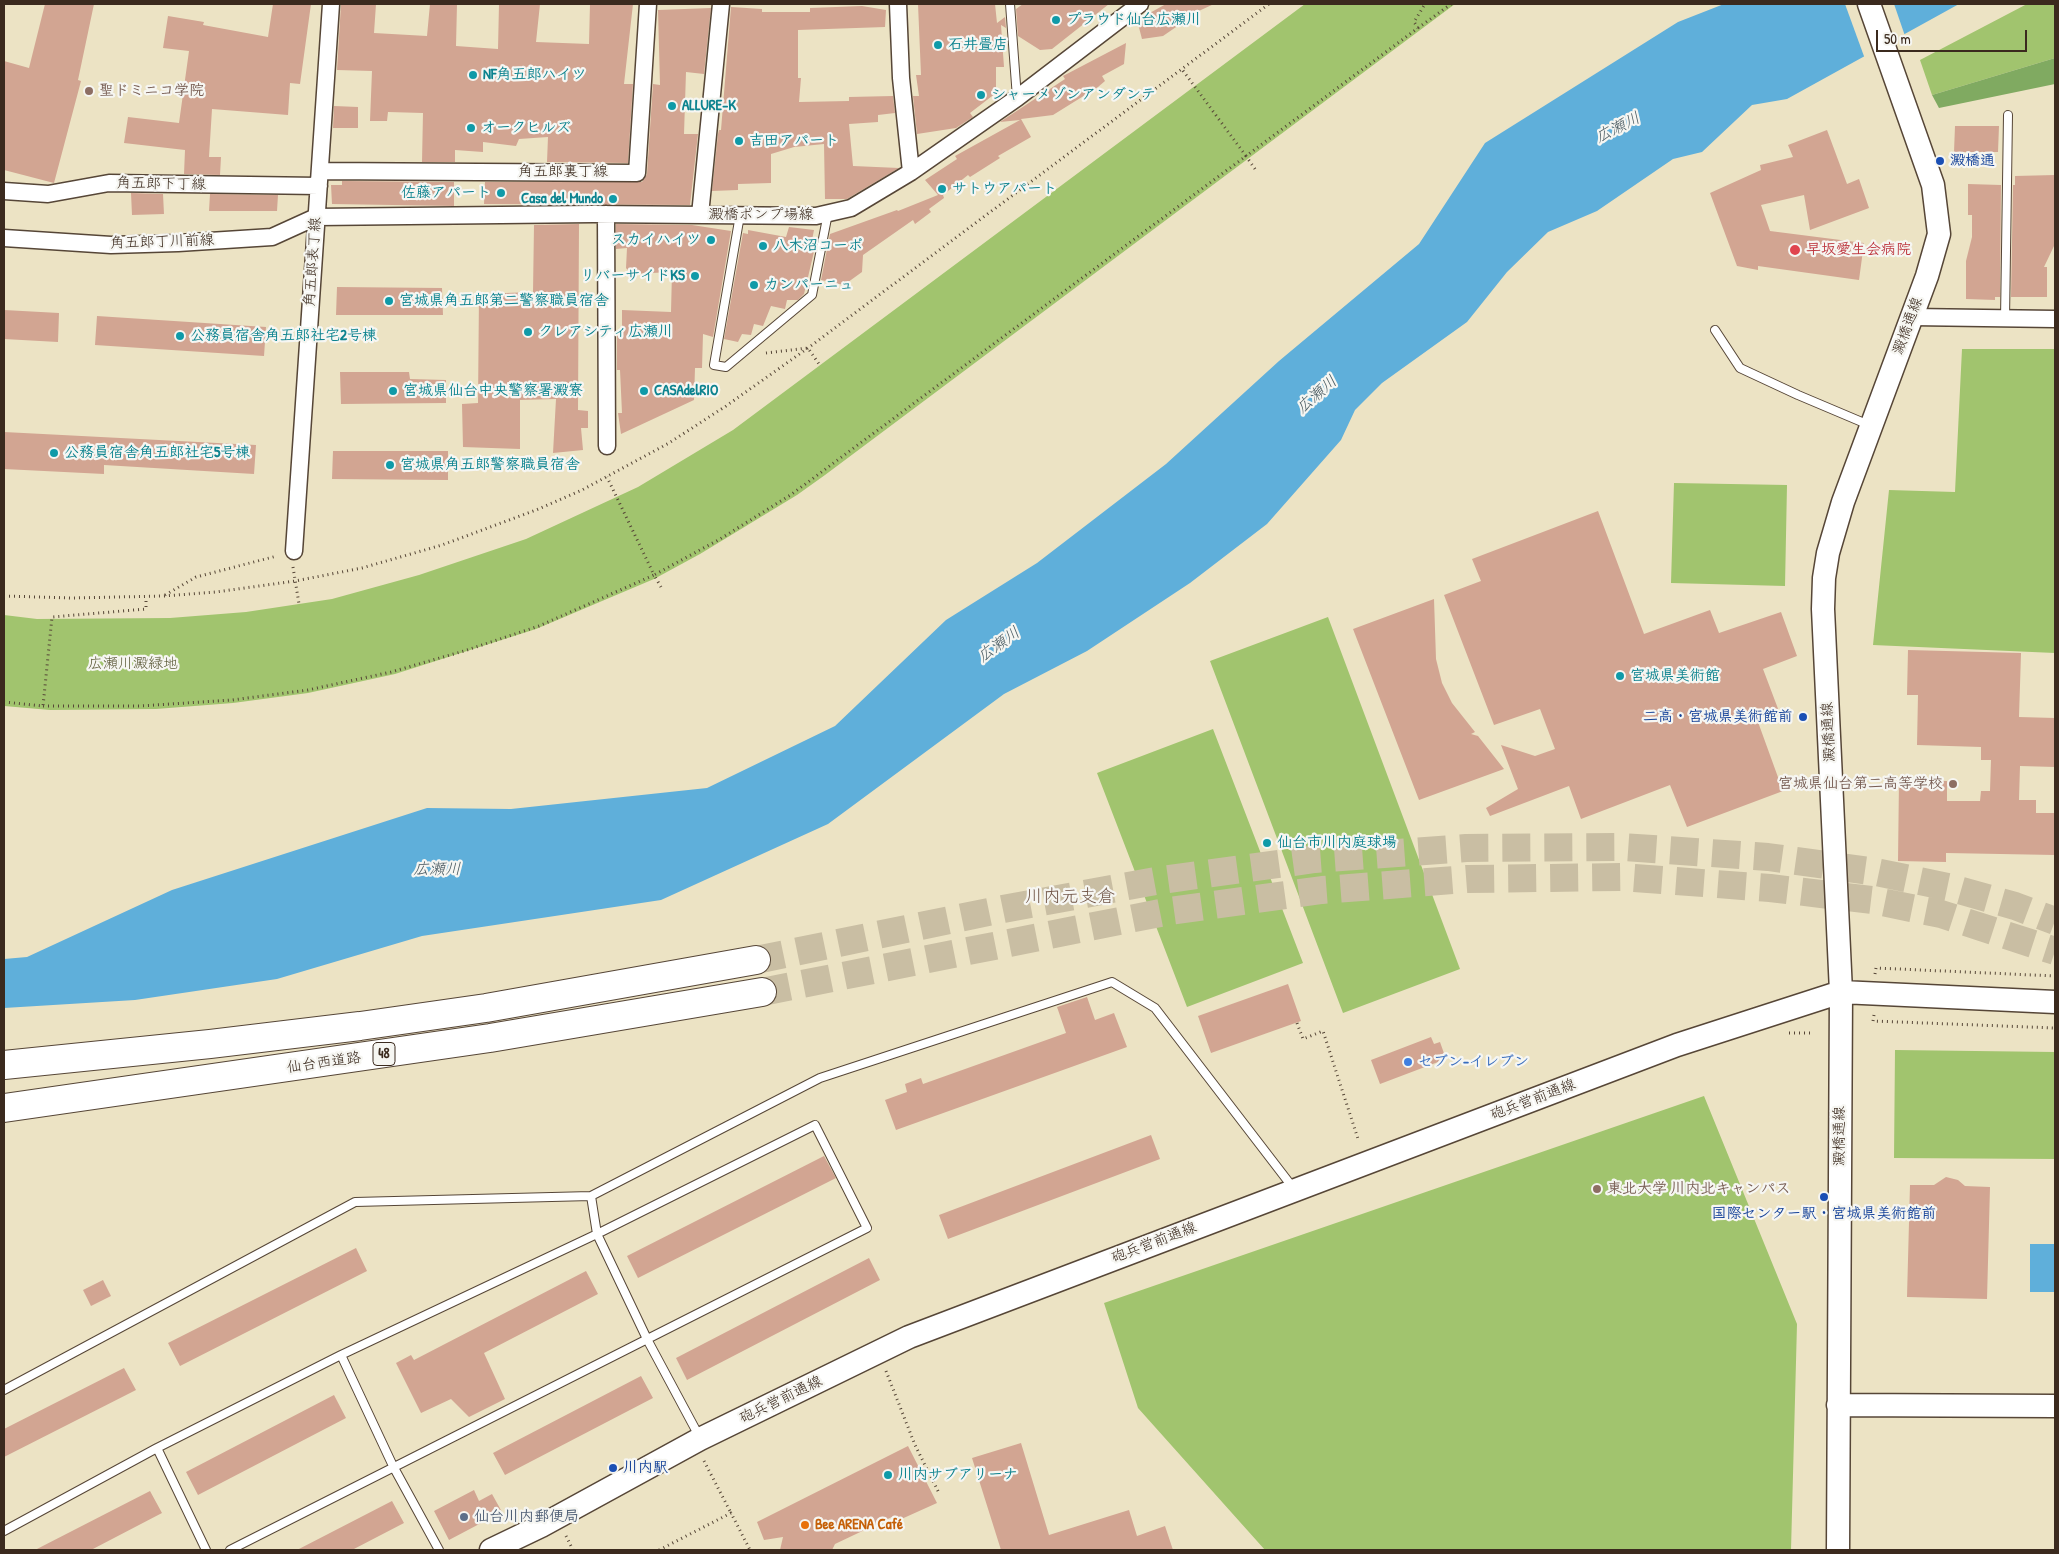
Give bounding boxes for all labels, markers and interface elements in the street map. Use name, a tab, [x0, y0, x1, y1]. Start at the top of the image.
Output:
place label: プラウド仙台広瀬川	[1066, 11, 1201, 29]
marker: プラウド仙台広瀬川	[1050, 14, 1062, 26]
scale bar	[1879, 20, 2030, 52]
text: 50 m	[1884, 28, 1911, 49]
place label: 石井畳店	[948, 36, 1008, 54]
marker: 石井畳店	[932, 39, 944, 51]
place label: NF角五郎ハイツ	[483, 66, 587, 84]
marker: NF角五郎ハイツ	[467, 69, 479, 81]
place label: 聖ドミニコ学院	[99, 82, 204, 100]
marker: 聖ドミニコ学院	[83, 85, 95, 97]
place label: シャーメゾンアンダンテ	[991, 86, 1156, 104]
marker: シャーメゾンアンダンテ	[975, 89, 987, 101]
place label: ALLURE-K	[682, 97, 736, 115]
marker: ALLURE-K	[666, 100, 678, 112]
water label: 広瀬川	[1592, 109, 1644, 147]
place label: オークヒルズ	[481, 119, 571, 137]
marker: オークヒルズ	[465, 122, 477, 134]
place label: 吉田アパート	[749, 132, 839, 150]
marker: 吉田アパート	[733, 135, 745, 147]
place label: 澱橋通	[1950, 152, 1995, 170]
marker: 澱橋通	[1934, 155, 1946, 167]
street label: 角五郎裏丁線	[518, 163, 608, 181]
street label: 角五郎下丁線	[116, 174, 206, 194]
place label: サトウアパート	[952, 180, 1057, 198]
marker: サトウアパート	[936, 183, 948, 195]
place label: 佐藤アパート	[401, 184, 491, 202]
marker: 佐藤アパート	[495, 187, 507, 199]
place label: Casa del Mundo	[521, 190, 603, 208]
marker: Casa del Mundo	[607, 193, 619, 205]
street label: 澱橋ポンプ場線	[709, 206, 813, 224]
street label: 角五郎表丁線	[301, 216, 325, 308]
street label: 角五郎丁川前線	[109, 231, 215, 253]
place label: スカイハイツ	[611, 231, 701, 249]
marker: スカイハイツ	[705, 234, 717, 246]
place label: 八木沼コーポ	[773, 237, 863, 255]
marker: 八木沼コーポ	[757, 240, 769, 252]
place label: 早坂愛生会病院	[1806, 241, 1911, 259]
marker: 早坂愛生会病院	[1788, 243, 1802, 257]
place label: リバーサイドKS	[580, 267, 685, 285]
marker: リバーサイドKS	[689, 270, 701, 282]
place label: カンパーニュ	[764, 276, 854, 294]
marker: カンパーニュ	[748, 279, 760, 291]
place label: 宮城県角五郎第二警察職員宿舎	[399, 292, 609, 310]
marker: 宮城県角五郎第二警察職員宿舎	[383, 295, 395, 307]
street label: 澱橋通線	[1889, 295, 1927, 357]
place label: クレアシティ広瀬川	[538, 323, 673, 341]
marker: クレアシティ広瀬川	[522, 326, 534, 338]
place label: 公務員宿舎角五郎社宅2号棟	[190, 327, 377, 345]
marker: 公務員宿舎角五郎社宅2号棟	[174, 330, 186, 342]
water label: 広瀬川	[1293, 372, 1341, 418]
place label: 宮城県仙台中央警察署澱寮	[403, 382, 583, 400]
place label: CASAdelRIO	[654, 382, 718, 400]
marker: 宮城県仙台中央警察署澱寮	[387, 385, 399, 397]
marker: CASAdelRIO	[638, 385, 650, 397]
place label: 公務員宿舎角五郎社宅5号棟	[64, 444, 250, 462]
marker: 公務員宿舎角五郎社宅5号棟	[48, 447, 60, 459]
place label: 宮城県角五郎警察職員宿舎	[400, 456, 580, 474]
marker: 宮城県角五郎警察職員宿舎	[384, 459, 396, 471]
water label: 広瀬川	[974, 623, 1024, 667]
park label: 広瀬川澱緑地	[88, 655, 178, 673]
place label: 宮城県美術館	[1630, 667, 1720, 685]
marker: 宮城県美術館	[1614, 670, 1626, 682]
street label: 澱橋通線	[1818, 702, 1840, 762]
place label: 二高・宮城県美術館前	[1643, 708, 1793, 726]
marker: 二高・宮城県美術館前	[1797, 711, 1809, 723]
place label: 宮城県仙台第二高等学校	[1778, 775, 1943, 793]
marker: 宮城県仙台第二高等学校	[1947, 778, 1959, 790]
place label: 仙台市川内庭球場	[1277, 834, 1397, 852]
marker: 仙台市川内庭球場	[1261, 837, 1273, 849]
water label: 広瀬川	[413, 860, 461, 880]
district label: 川内元支倉	[1025, 886, 1115, 908]
road number: 48	[373, 1042, 395, 1066]
street label: 仙台西道路	[286, 1049, 362, 1077]
place label: セブン-イレブン	[1418, 1053, 1529, 1071]
marker: セブン-イレブン	[1402, 1056, 1414, 1068]
street label: 砲兵営前通線	[1488, 1075, 1578, 1125]
street label: 澱橋通線	[1831, 1106, 1849, 1166]
place label: 東北大学 川内北キャンパス	[1607, 1180, 1790, 1198]
marker: 東北大学 川内北キャンパス	[1591, 1183, 1603, 1195]
marker: 国際センター駅・宮城県美術館前	[1818, 1191, 1830, 1203]
place label: 国際センター駅・宮城県美術館前	[1712, 1205, 1936, 1223]
street label: 砲兵営前通線	[1109, 1218, 1199, 1268]
street label: 砲兵営前通線	[737, 1372, 825, 1428]
place label: 川内駅	[623, 1459, 668, 1477]
marker: 川内駅	[607, 1462, 619, 1474]
place label: 川内サブアリーナ	[898, 1466, 1018, 1484]
marker: 川内サブアリーナ	[882, 1469, 894, 1481]
place label: 仙台川内郵便局	[474, 1508, 579, 1526]
marker: 仙台川内郵便局	[458, 1511, 470, 1523]
place label: Bee ARENA Café	[815, 1516, 903, 1534]
marker: Bee ARENA Café	[799, 1519, 811, 1531]

